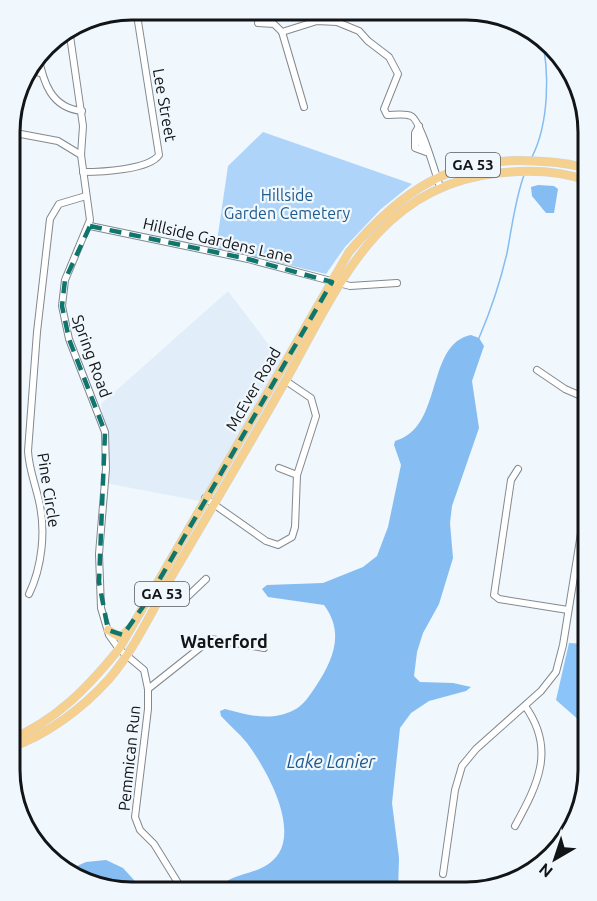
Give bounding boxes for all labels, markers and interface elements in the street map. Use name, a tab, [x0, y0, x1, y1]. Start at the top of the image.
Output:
street label: Lee Street	[150, 67, 180, 144]
road number: GA 53	[446, 153, 500, 177]
park label: Hillside Garden Cemetery	[224, 186, 350, 222]
street label: Hillside Gardens Lane	[141, 214, 295, 266]
street label: Spring Road	[69, 312, 115, 400]
street label: McEver Road	[222, 344, 284, 434]
street label: Pine Circle	[34, 451, 64, 529]
road number: GA 53	[135, 582, 189, 606]
district label: Waterford	[180, 631, 268, 651]
street label: Pemmican Run	[114, 704, 144, 812]
water label: Lake Lanier	[287, 751, 376, 771]
north arrow	[525, 829, 585, 889]
text: N	[535, 860, 556, 881]

